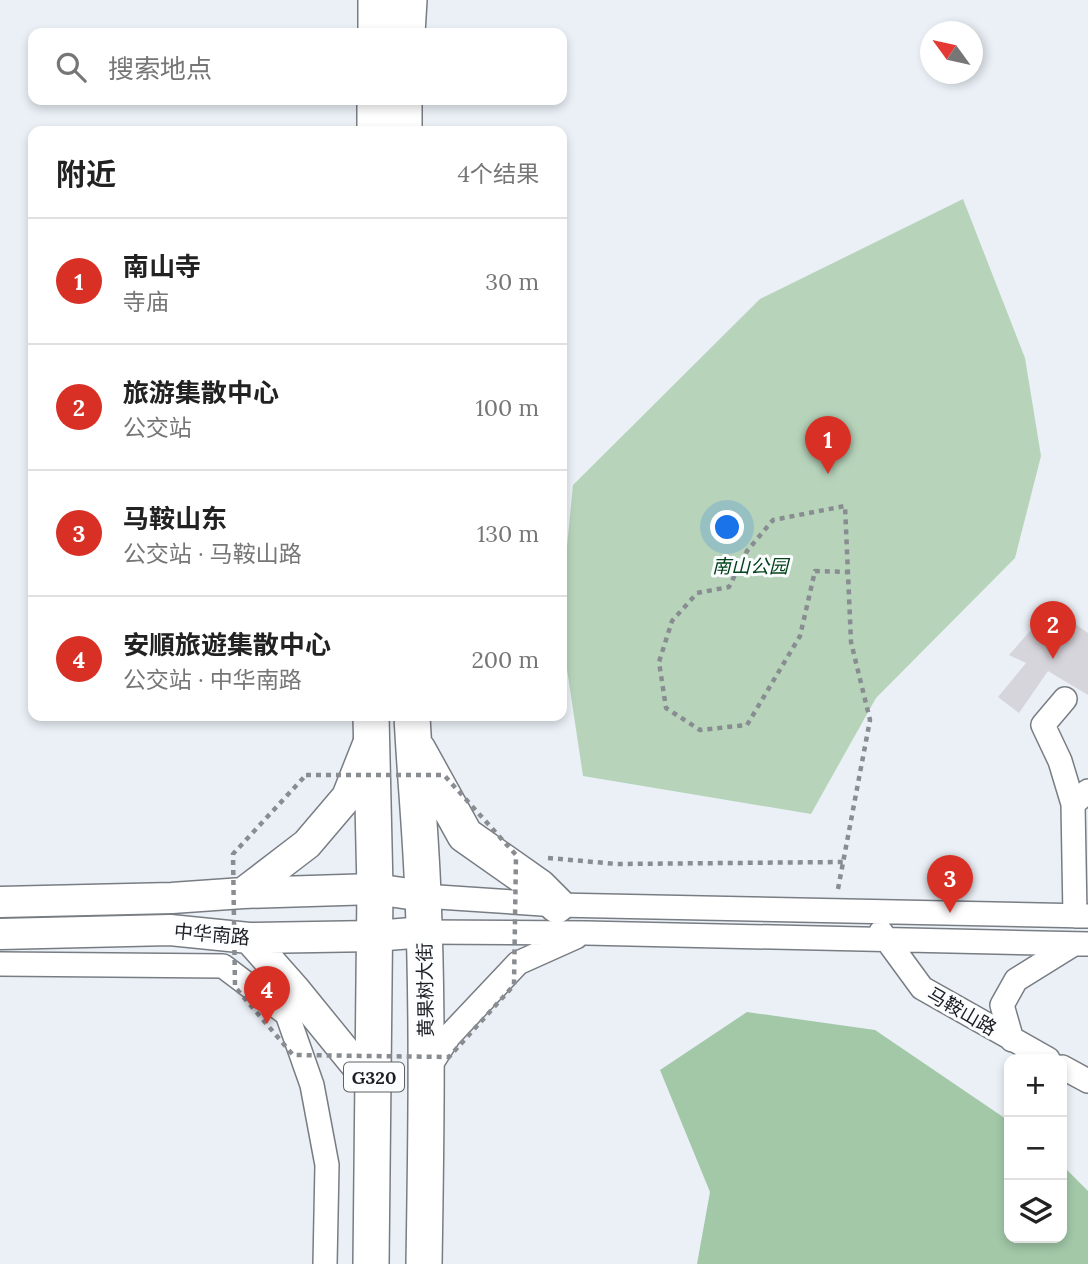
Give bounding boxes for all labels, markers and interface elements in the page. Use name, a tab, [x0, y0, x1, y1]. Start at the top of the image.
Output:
north arrow	[920, 21, 983, 84]
search box	[28, 28, 567, 105]
icon: search	[52, 48, 90, 86]
text: 搜索地点	[108, 52, 212, 85]
text: 附近	[56, 155, 116, 193]
text: 4个结果	[458, 159, 539, 188]
text: 南山寺	[123, 250, 201, 283]
text: 1	[74, 267, 84, 296]
text: 30 m	[485, 267, 539, 296]
text: 寺庙	[123, 287, 169, 316]
text: 旅游集散中心	[123, 376, 279, 409]
text: 2	[73, 393, 85, 422]
text: 100 m	[475, 393, 539, 422]
text: 公交站	[123, 413, 192, 442]
pin: 1	[805, 416, 851, 474]
text: 马鞍山东	[123, 502, 227, 535]
your location	[710, 510, 744, 544]
text: 3	[73, 519, 85, 548]
text: 130 m	[477, 519, 539, 548]
text: 公交站 · 马鞍山路	[123, 539, 302, 568]
park label: 南山公园	[712, 554, 791, 578]
pin: 2	[1030, 601, 1076, 659]
text: 安順旅遊集散中心	[123, 628, 331, 661]
text: 4	[73, 645, 85, 674]
text: 200 m	[471, 645, 539, 674]
text: 公交站 · 中华南路	[123, 665, 302, 694]
pin: 3	[927, 855, 973, 913]
street label: 中华南路	[173, 919, 251, 949]
street label: 黄果树大街	[412, 942, 438, 1038]
pin: 4	[244, 966, 290, 1024]
street label: 马鞍山路	[923, 982, 1001, 1040]
map controls	[1004, 1054, 1067, 1243]
button: +	[1004, 1054, 1067, 1117]
road number: G320	[344, 1062, 404, 1092]
button: −	[1004, 1117, 1067, 1180]
button: layers	[1004, 1180, 1067, 1243]

